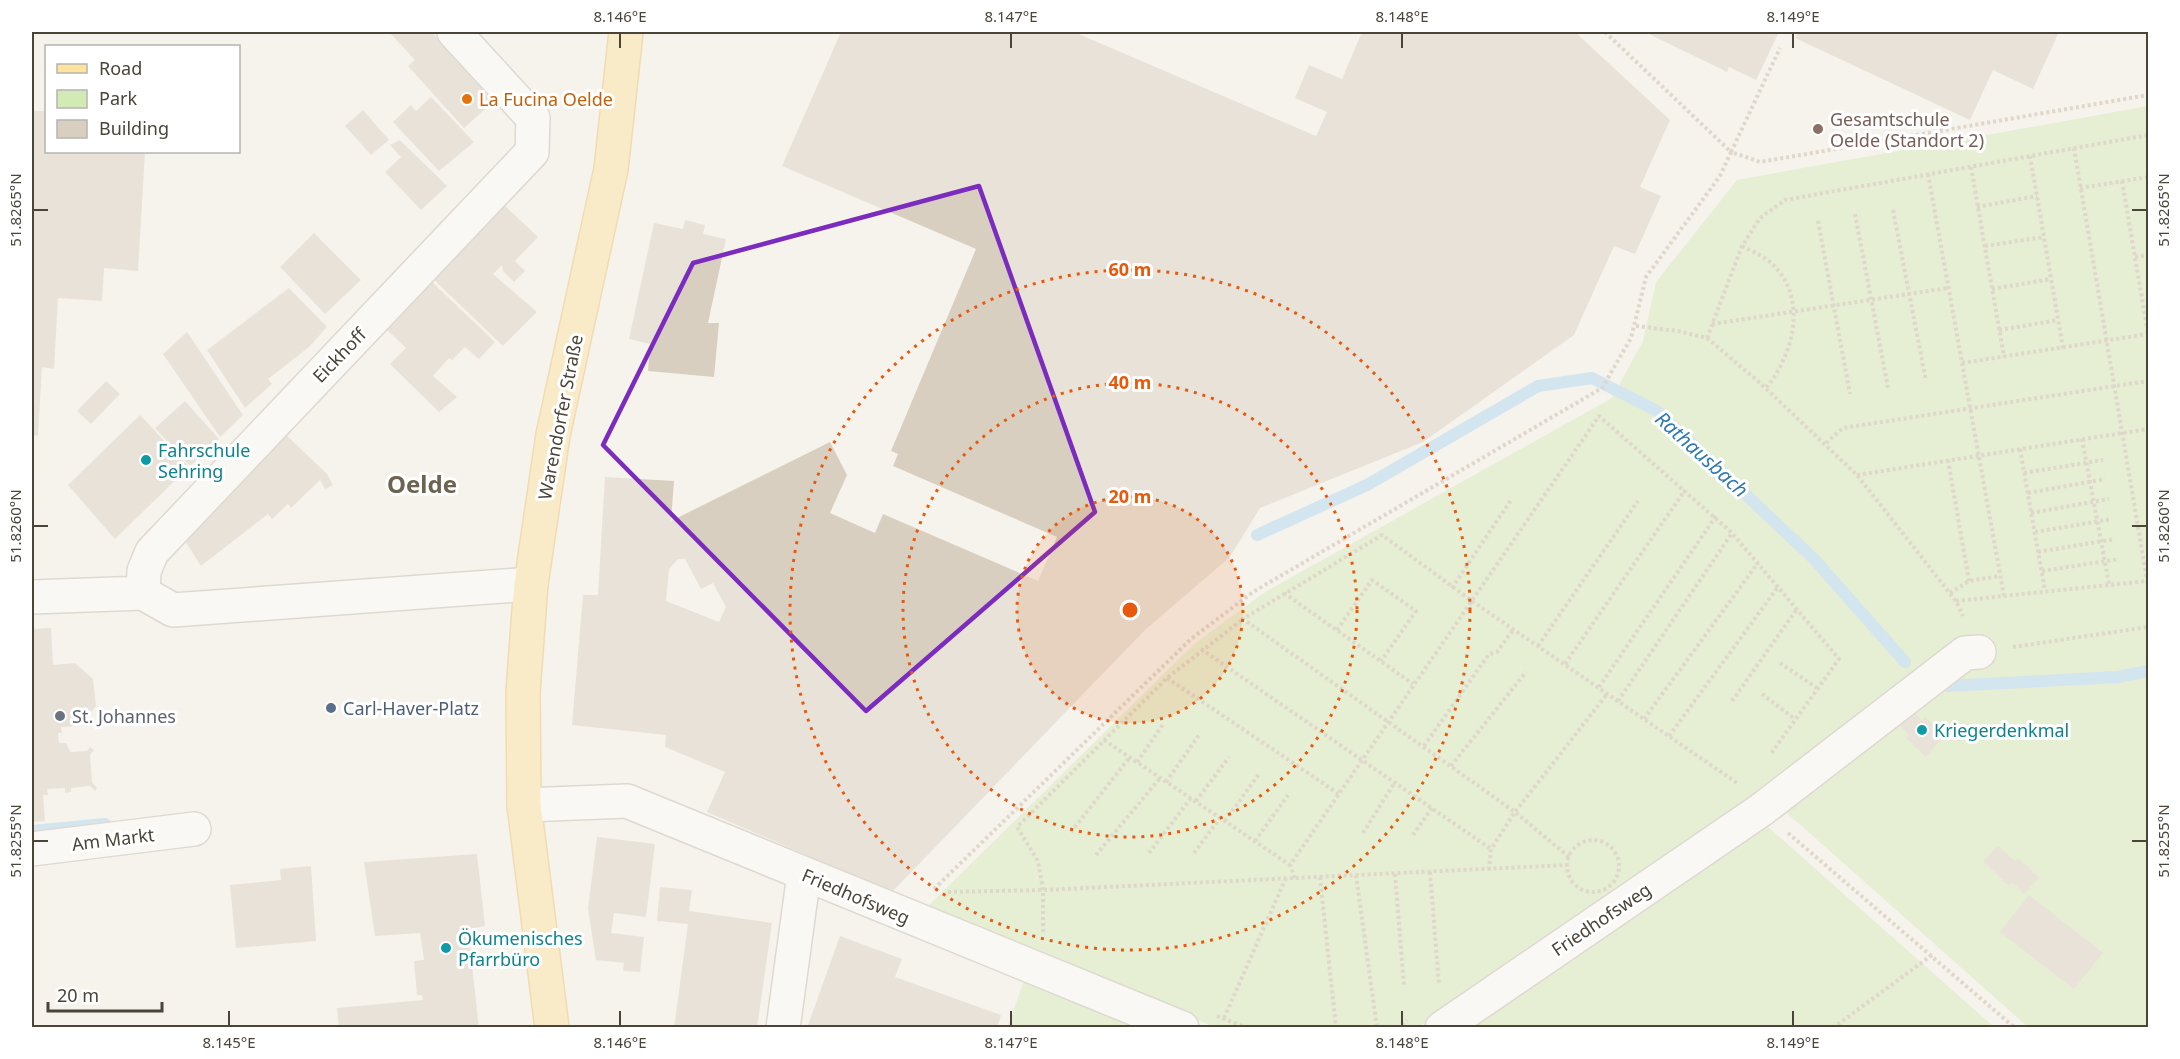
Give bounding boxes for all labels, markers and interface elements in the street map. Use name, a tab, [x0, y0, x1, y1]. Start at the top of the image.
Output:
text: 8.146°E	[593, 6, 647, 26]
text: 8.147°E	[984, 6, 1038, 26]
text: 8.148°E	[1375, 6, 1429, 26]
text: 8.149°E	[1766, 6, 1820, 26]
legend	[45, 45, 240, 153]
text: Road	[99, 56, 142, 80]
text: Park	[99, 86, 137, 110]
place label: La Fucina Oelde	[479, 87, 613, 111]
marker: La Fucina Oelde	[460, 92, 474, 106]
place label: Gesamtschule Oelde (Standort 2)	[1830, 107, 1984, 152]
text: Building	[99, 116, 169, 140]
marker: Gesamtschule Oelde (Standort 2)	[1811, 122, 1825, 136]
text: 51.8265°N	[5, 173, 25, 247]
text: 51.8265°N	[2153, 173, 2173, 247]
text: 60 m	[1109, 257, 1151, 281]
street label: Eickhoff	[307, 321, 372, 388]
street label: Warendorfer Straße	[532, 332, 588, 502]
text: 40 m	[1109, 370, 1151, 394]
water label: Rathausbach	[1650, 405, 1754, 503]
place label: Fahrschule Sehring	[158, 438, 250, 483]
marker: Fahrschule Sehring	[139, 453, 153, 467]
district label: Oelde	[387, 467, 457, 500]
text: 20 m	[1109, 484, 1151, 508]
text: 51.8260°N	[5, 489, 25, 563]
text: 51.8260°N	[2153, 489, 2173, 563]
centre of rings	[1120, 600, 1140, 620]
place label: Carl-Haver-Platz	[343, 696, 479, 720]
marker: Carl-Haver-Platz	[324, 701, 338, 715]
place label: St. Johannes	[72, 704, 176, 728]
marker: St. Johannes	[53, 709, 67, 723]
place label: Kriegerdenkmal	[1934, 718, 2069, 742]
marker: Kriegerdenkmal	[1915, 723, 1929, 737]
text: 51.8255°N	[5, 804, 25, 878]
text: 51.8255°N	[2153, 804, 2173, 878]
street label: Am Markt	[70, 822, 156, 856]
street label: Friedhofsweg	[798, 863, 914, 929]
street label: Friedhofsweg	[1547, 877, 1655, 961]
place label: Ökumenisches Pfarrbüro	[458, 926, 583, 971]
marker: Ökumenisches Pfarrbüro	[439, 941, 453, 955]
scale bar	[48, 975, 162, 1013]
text: 20 m	[57, 983, 99, 1007]
text: 8.145°E	[202, 1032, 256, 1052]
text: 8.146°E	[593, 1032, 647, 1052]
text: 8.147°E	[984, 1032, 1038, 1052]
text: 8.148°E	[1375, 1032, 1429, 1052]
text: 8.149°E	[1766, 1032, 1820, 1052]

